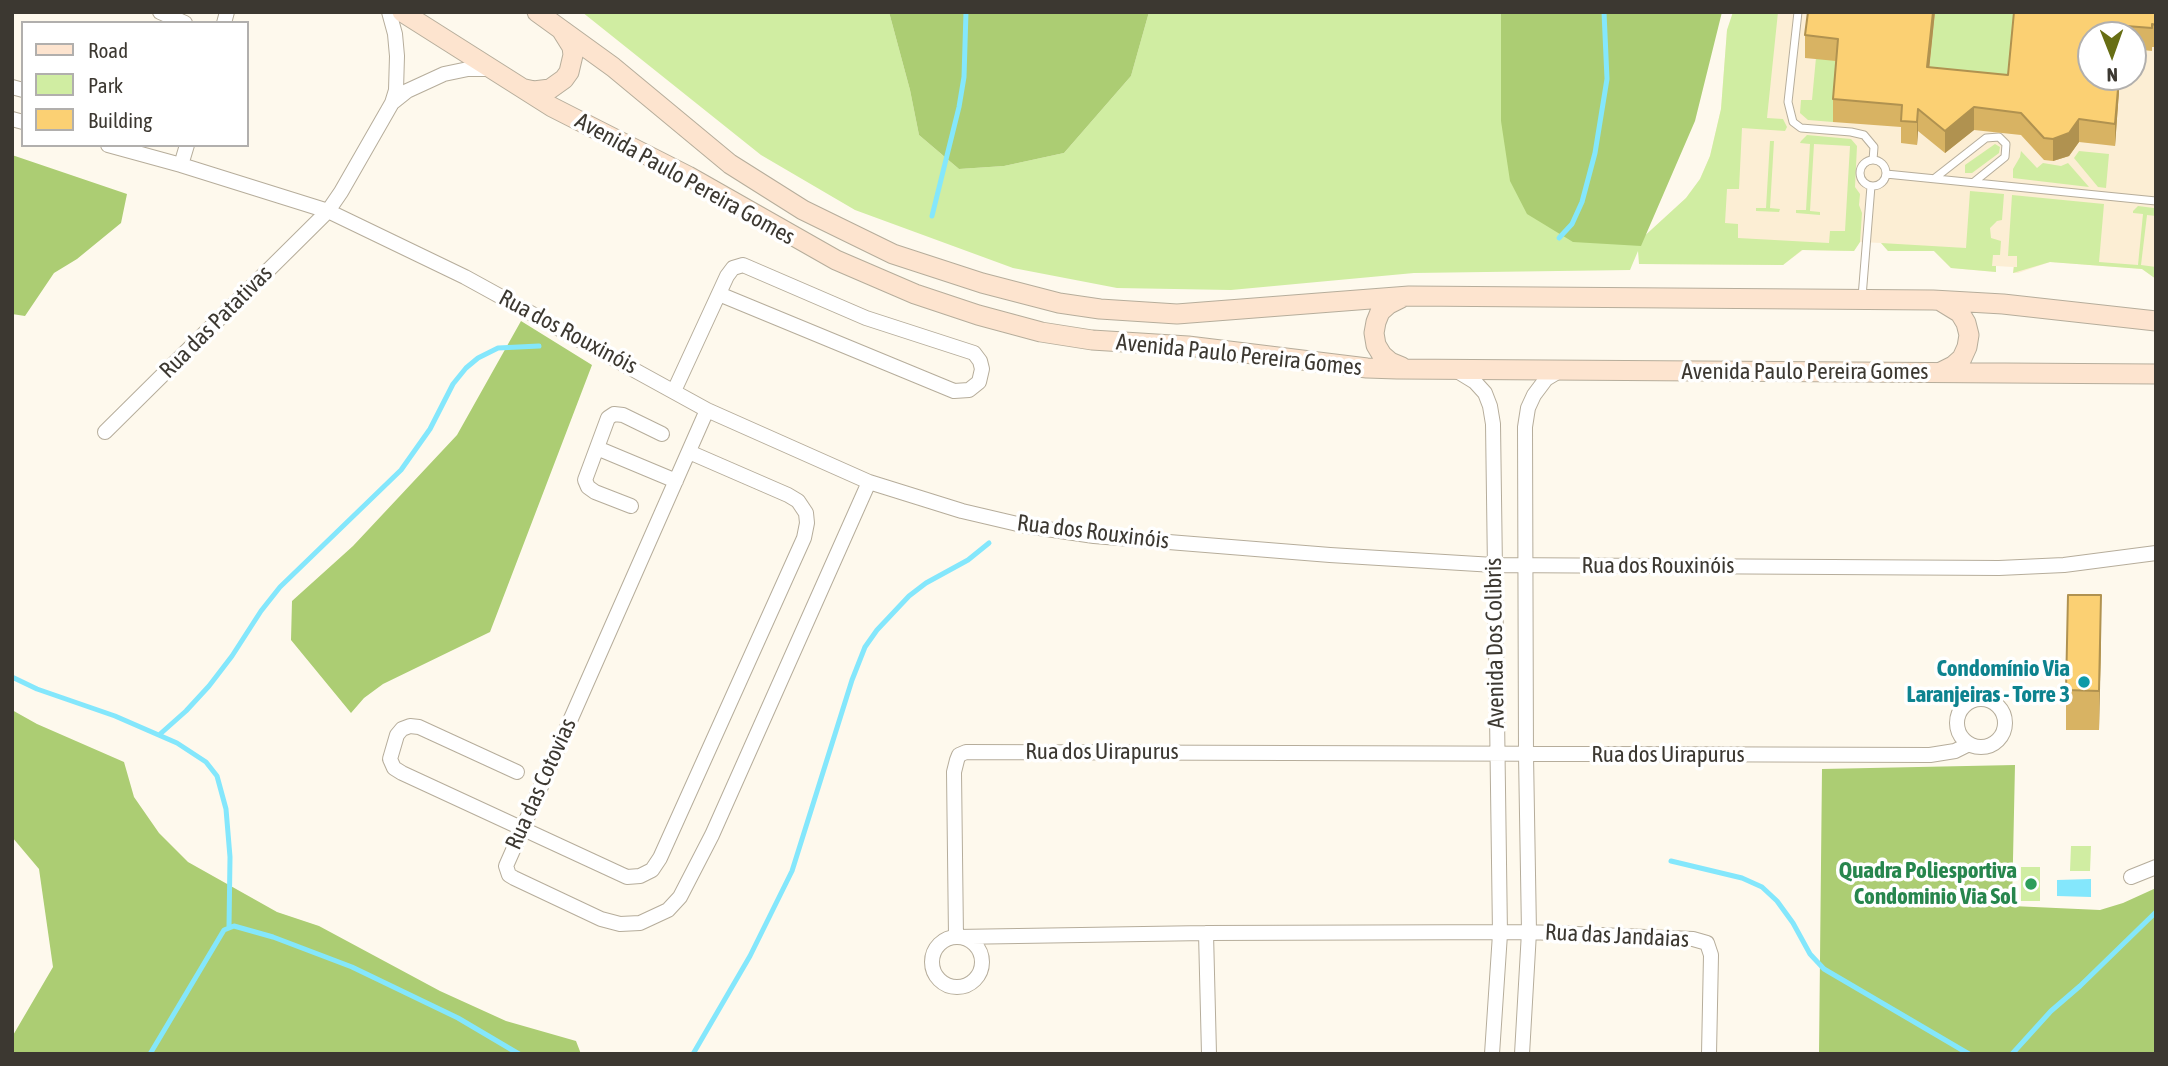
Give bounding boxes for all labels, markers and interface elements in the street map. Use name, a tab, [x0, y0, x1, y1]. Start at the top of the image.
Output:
legend	[21, 21, 248, 147]
north arrow	[2077, 21, 2147, 91]
text: Road	[88, 38, 128, 62]
text: N	[2107, 64, 2118, 86]
text: Park	[88, 73, 123, 97]
street label: Avenida Paulo Pereira Gomes	[570, 107, 800, 251]
text: Building	[88, 108, 152, 132]
street label: Rua das Patativas	[154, 260, 278, 384]
street label: Rua dos Rouxinóis	[494, 284, 642, 380]
street label: Avenida Paulo Pereira Gomes	[1115, 328, 1363, 382]
street label: Avenida Paulo Pereira Gomes	[1682, 358, 1928, 386]
street label: Rua dos Rouxinóis	[1015, 509, 1171, 555]
street label: Rua dos Rouxinóis	[1582, 552, 1734, 580]
street label: Avenida Dos Colibris	[1480, 557, 1510, 729]
place label: Condomínio Via Laranjeiras - Torre 3	[1907, 655, 2070, 709]
marker: Condomínio Via Laranjeiras - Torre 3	[2076, 674, 2092, 690]
street label: Rua das Cotovias	[500, 714, 582, 854]
street label: Rua dos Uirapurus	[1025, 738, 1179, 766]
street label: Rua dos Uirapurus	[1591, 741, 1745, 769]
place label: Quadra Poliesportiva Condominio Via Sol	[1839, 857, 2017, 911]
marker: Quadra Poliesportiva Condominio Via Sol	[2023, 876, 2039, 892]
street label: Rua das Jandaias	[1544, 918, 1690, 954]

